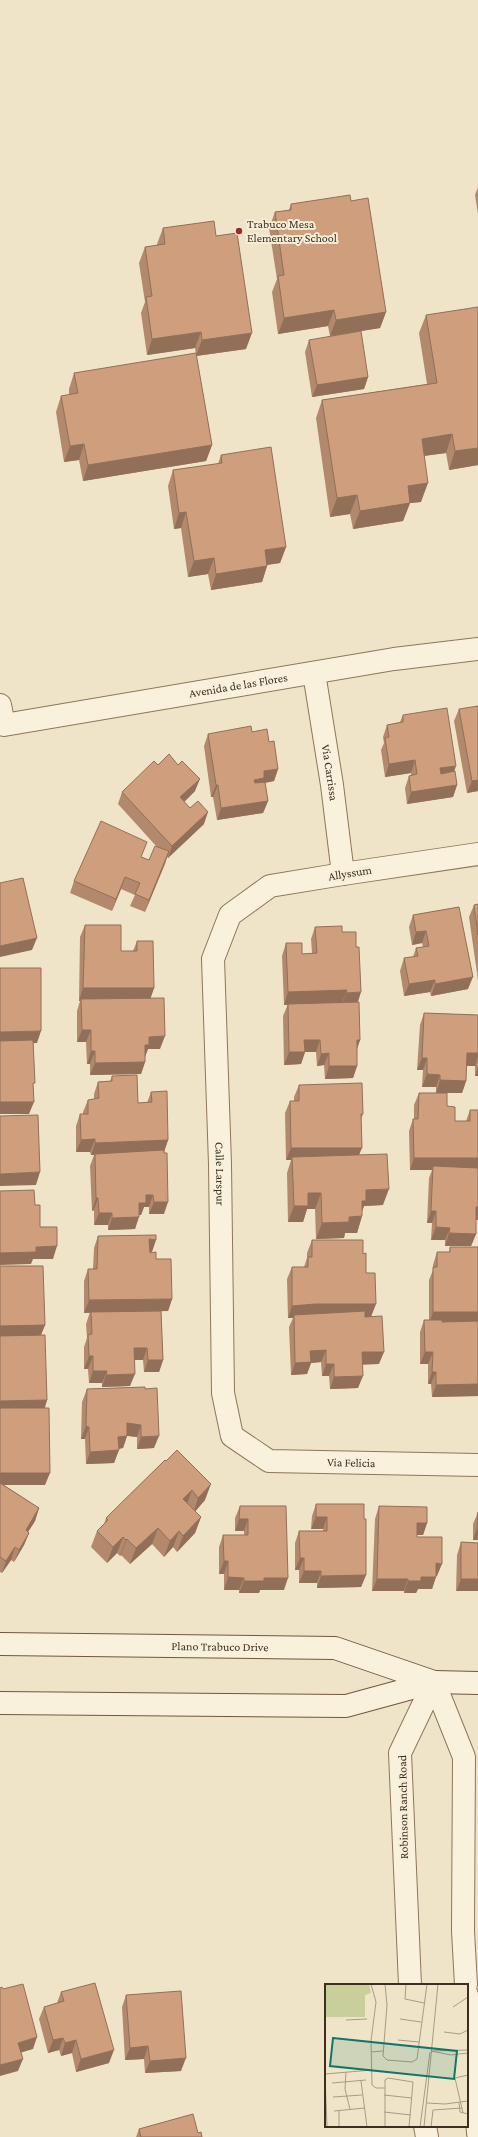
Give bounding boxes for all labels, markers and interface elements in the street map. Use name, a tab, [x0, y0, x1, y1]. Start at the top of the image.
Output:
place label: Trabuco Mesa Elementary School	[247, 217, 337, 245]
marker: Trabuco Mesa Elementary School	[234, 226, 244, 236]
street label: Avenida de las Flores	[188, 670, 289, 701]
street label: Via Carrissa	[319, 744, 341, 802]
street label: Allyssum	[327, 863, 373, 883]
street label: Calle Larspur	[212, 1142, 228, 1207]
street label: Via Felicia	[327, 1455, 376, 1470]
street label: Plano Trabuco Drive	[171, 1639, 269, 1654]
street label: Robinson Ranch Road	[395, 1754, 411, 1859]
inset map	[325, 1984, 468, 2127]

